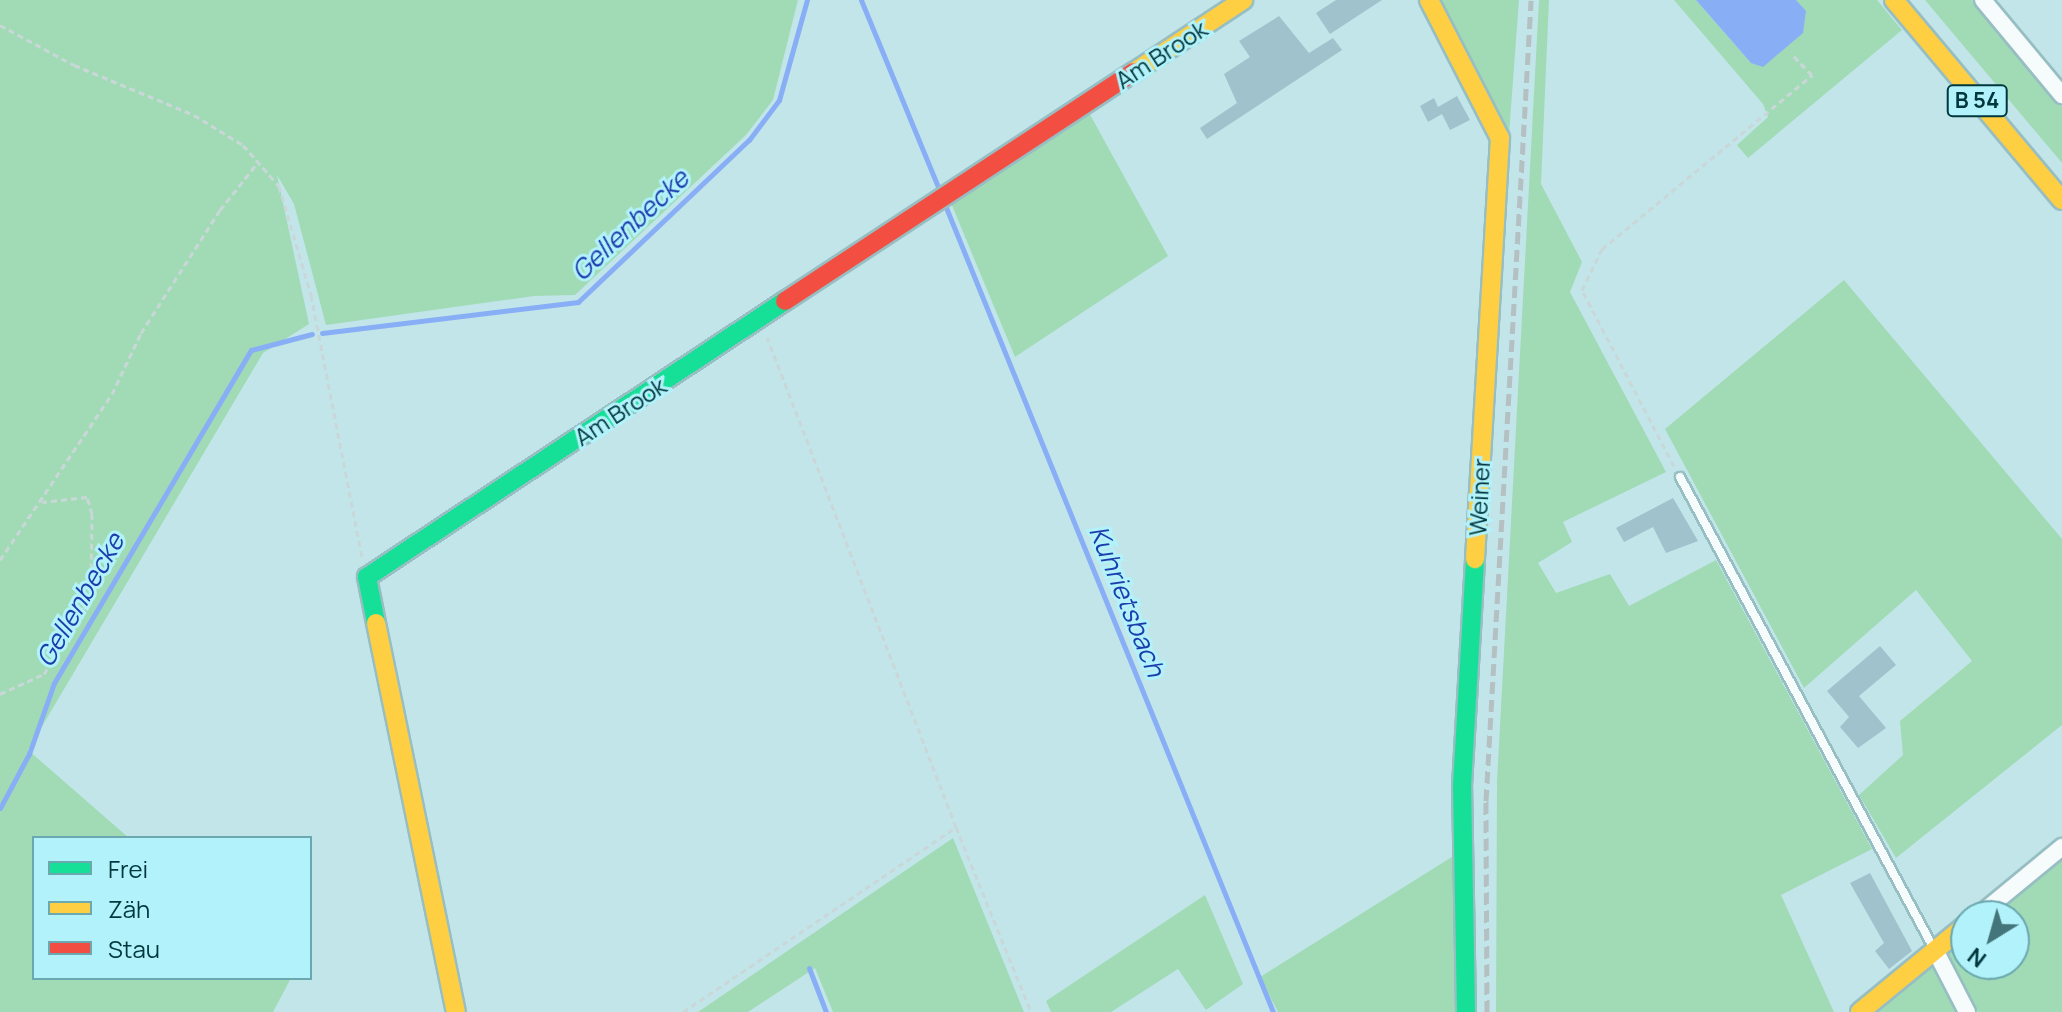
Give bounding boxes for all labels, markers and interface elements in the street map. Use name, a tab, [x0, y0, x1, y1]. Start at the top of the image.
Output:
street label: Am Brook	[1110, 14, 1212, 94]
road number: B 54	[1945, 83, 2009, 119]
water label: Gellenbecke	[565, 163, 695, 287]
street label: Am Brook	[569, 371, 671, 451]
street label: Weiner	[1463, 458, 1495, 536]
water label: Kuhrietsbach	[1083, 521, 1171, 681]
water label: Gellenbecke	[29, 528, 131, 672]
legend	[32, 836, 312, 980]
text: Frei	[108, 852, 148, 885]
text: Zäh	[108, 892, 150, 925]
north arrow	[1950, 900, 2030, 980]
text: Stau	[108, 932, 160, 965]
text: N	[1961, 941, 1992, 974]

